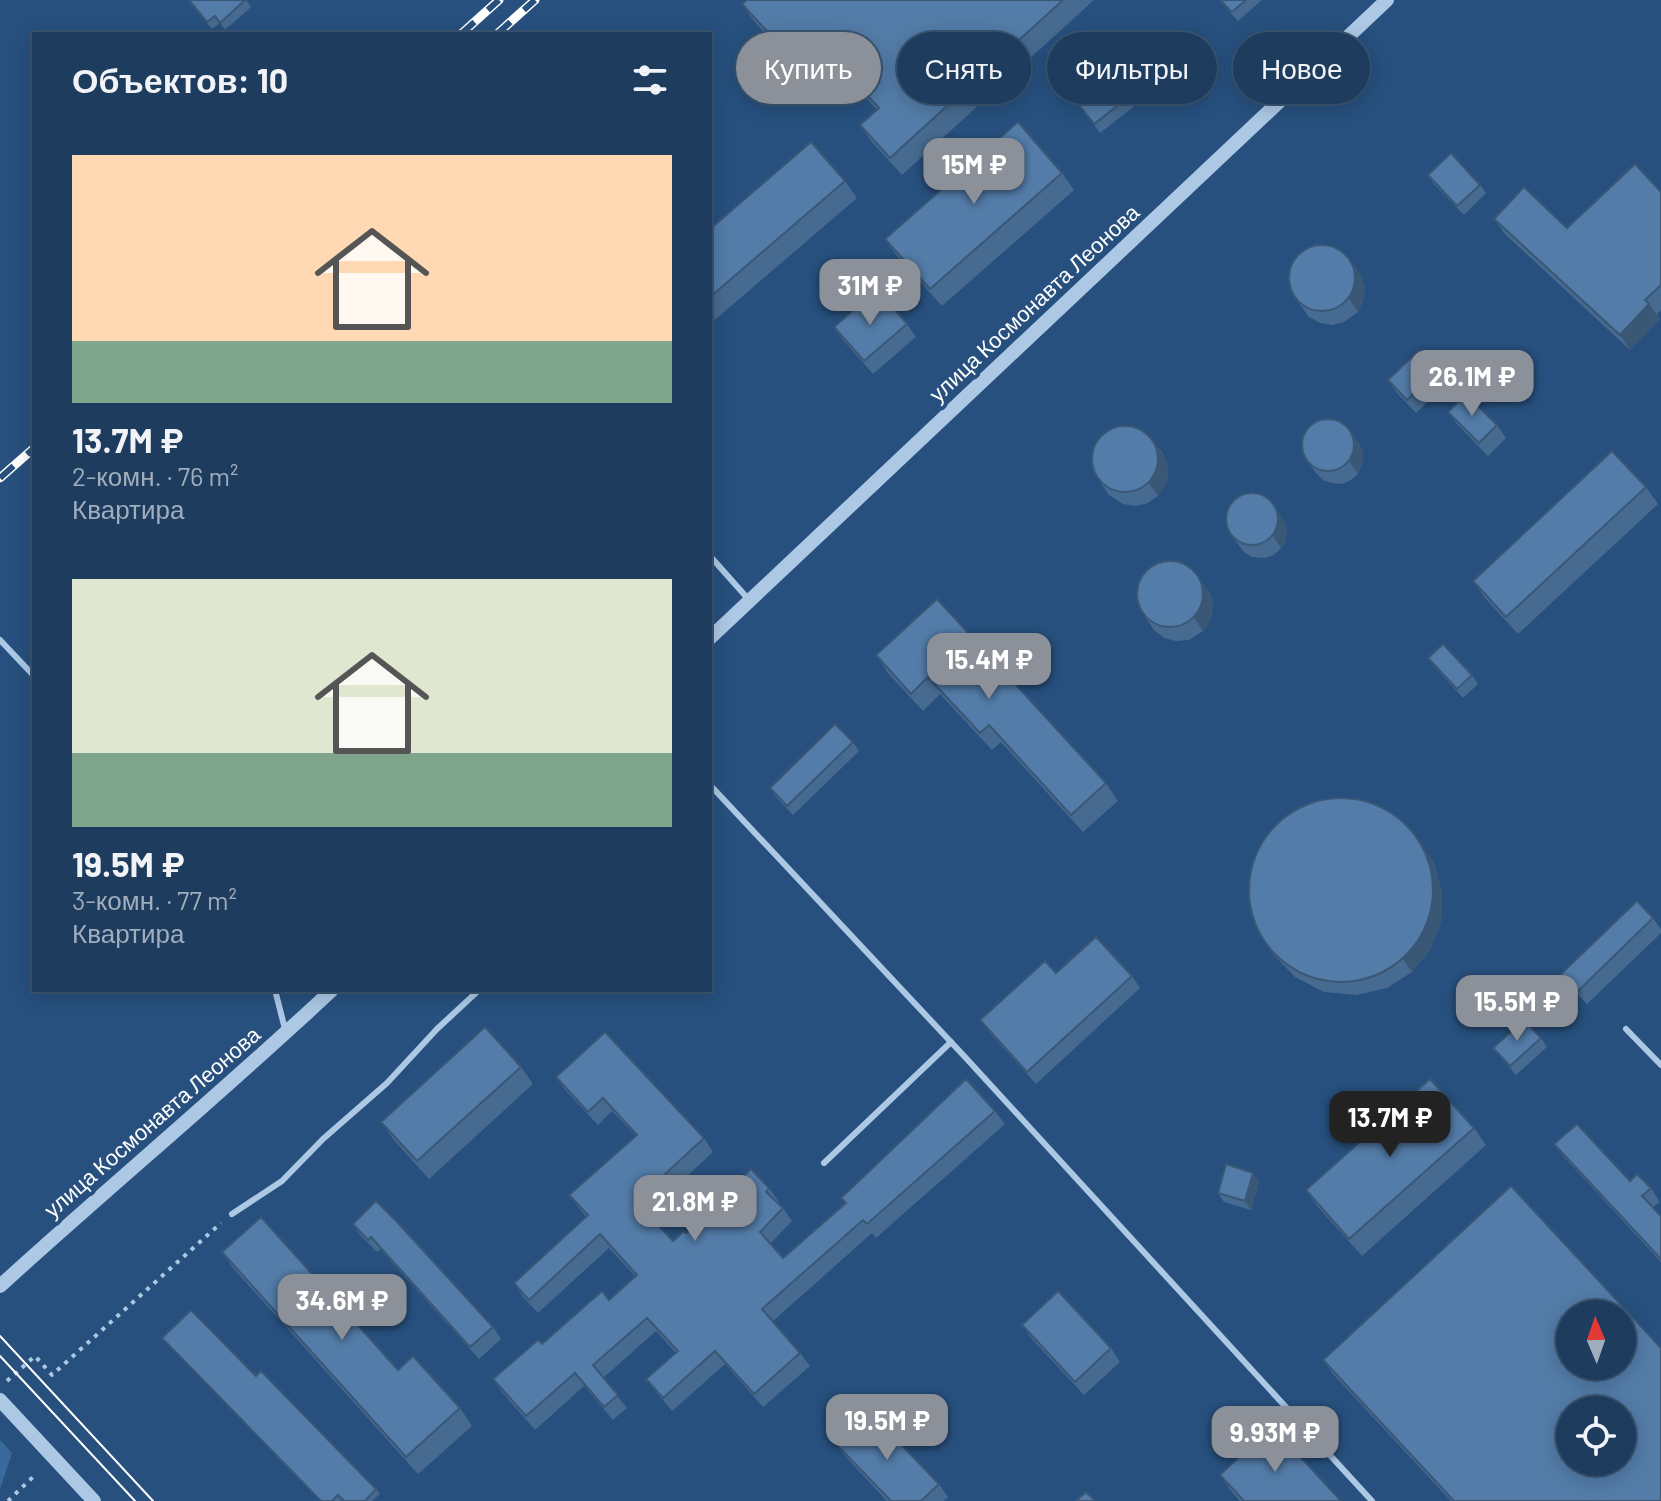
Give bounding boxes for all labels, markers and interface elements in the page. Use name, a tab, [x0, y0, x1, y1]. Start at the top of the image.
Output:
chip: Купить	[736, 32, 881, 104]
chip: Снять	[897, 32, 1031, 104]
chip: Фильтры	[1047, 32, 1217, 104]
chip: Новое	[1233, 32, 1370, 104]
icon: filters	[628, 58, 672, 102]
text: Объектов: 10	[72, 59, 288, 100]
pin: 15M ₽	[918, 138, 1030, 206]
text: 15M ₽	[941, 148, 1007, 179]
street label: улица Космонавта Леонова	[923, 198, 1145, 407]
icon: home	[300, 207, 444, 351]
pin: 31M ₽	[814, 259, 926, 327]
text: 31M ₽	[837, 269, 903, 300]
pin: 26.1M ₽	[1398, 350, 1546, 418]
text: 26.1M ₽	[1429, 360, 1515, 391]
text: 13.7M ₽	[72, 419, 183, 460]
text: 2-комн. · 76 m²	[72, 460, 239, 491]
text: Квартира	[72, 493, 184, 524]
icon: home	[300, 631, 444, 775]
pin: 15.4M ₽	[915, 633, 1063, 701]
text: 15.4M ₽	[945, 643, 1033, 674]
text: 19.5M ₽	[72, 843, 185, 884]
text: 3-комн. · 77 m²	[72, 884, 237, 915]
text: Квартира	[72, 917, 184, 948]
pin: 15.5M ₽	[1443, 975, 1591, 1043]
text: 15.5M ₽	[1474, 985, 1560, 1016]
street label: улица Космонавта Леонова	[38, 1020, 266, 1223]
pin: 13.7M ₽	[1316, 1091, 1464, 1159]
text: 13.7M ₽	[1347, 1101, 1433, 1132]
pin: 21.8M ₽	[621, 1175, 769, 1243]
text: 21.8M ₽	[652, 1185, 738, 1216]
pin: 34.6M ₽	[268, 1274, 416, 1342]
text: 34.6M ₽	[296, 1284, 388, 1315]
north arrow	[1556, 1300, 1636, 1380]
map controls	[1556, 1300, 1636, 1476]
pin: 19.5M ₽	[813, 1394, 961, 1462]
button: locate	[1556, 1396, 1636, 1476]
text: 19.5M ₽	[844, 1404, 930, 1435]
pin: 9.93M ₽	[1201, 1406, 1349, 1474]
text: 9.93M ₽	[1230, 1416, 1320, 1447]

